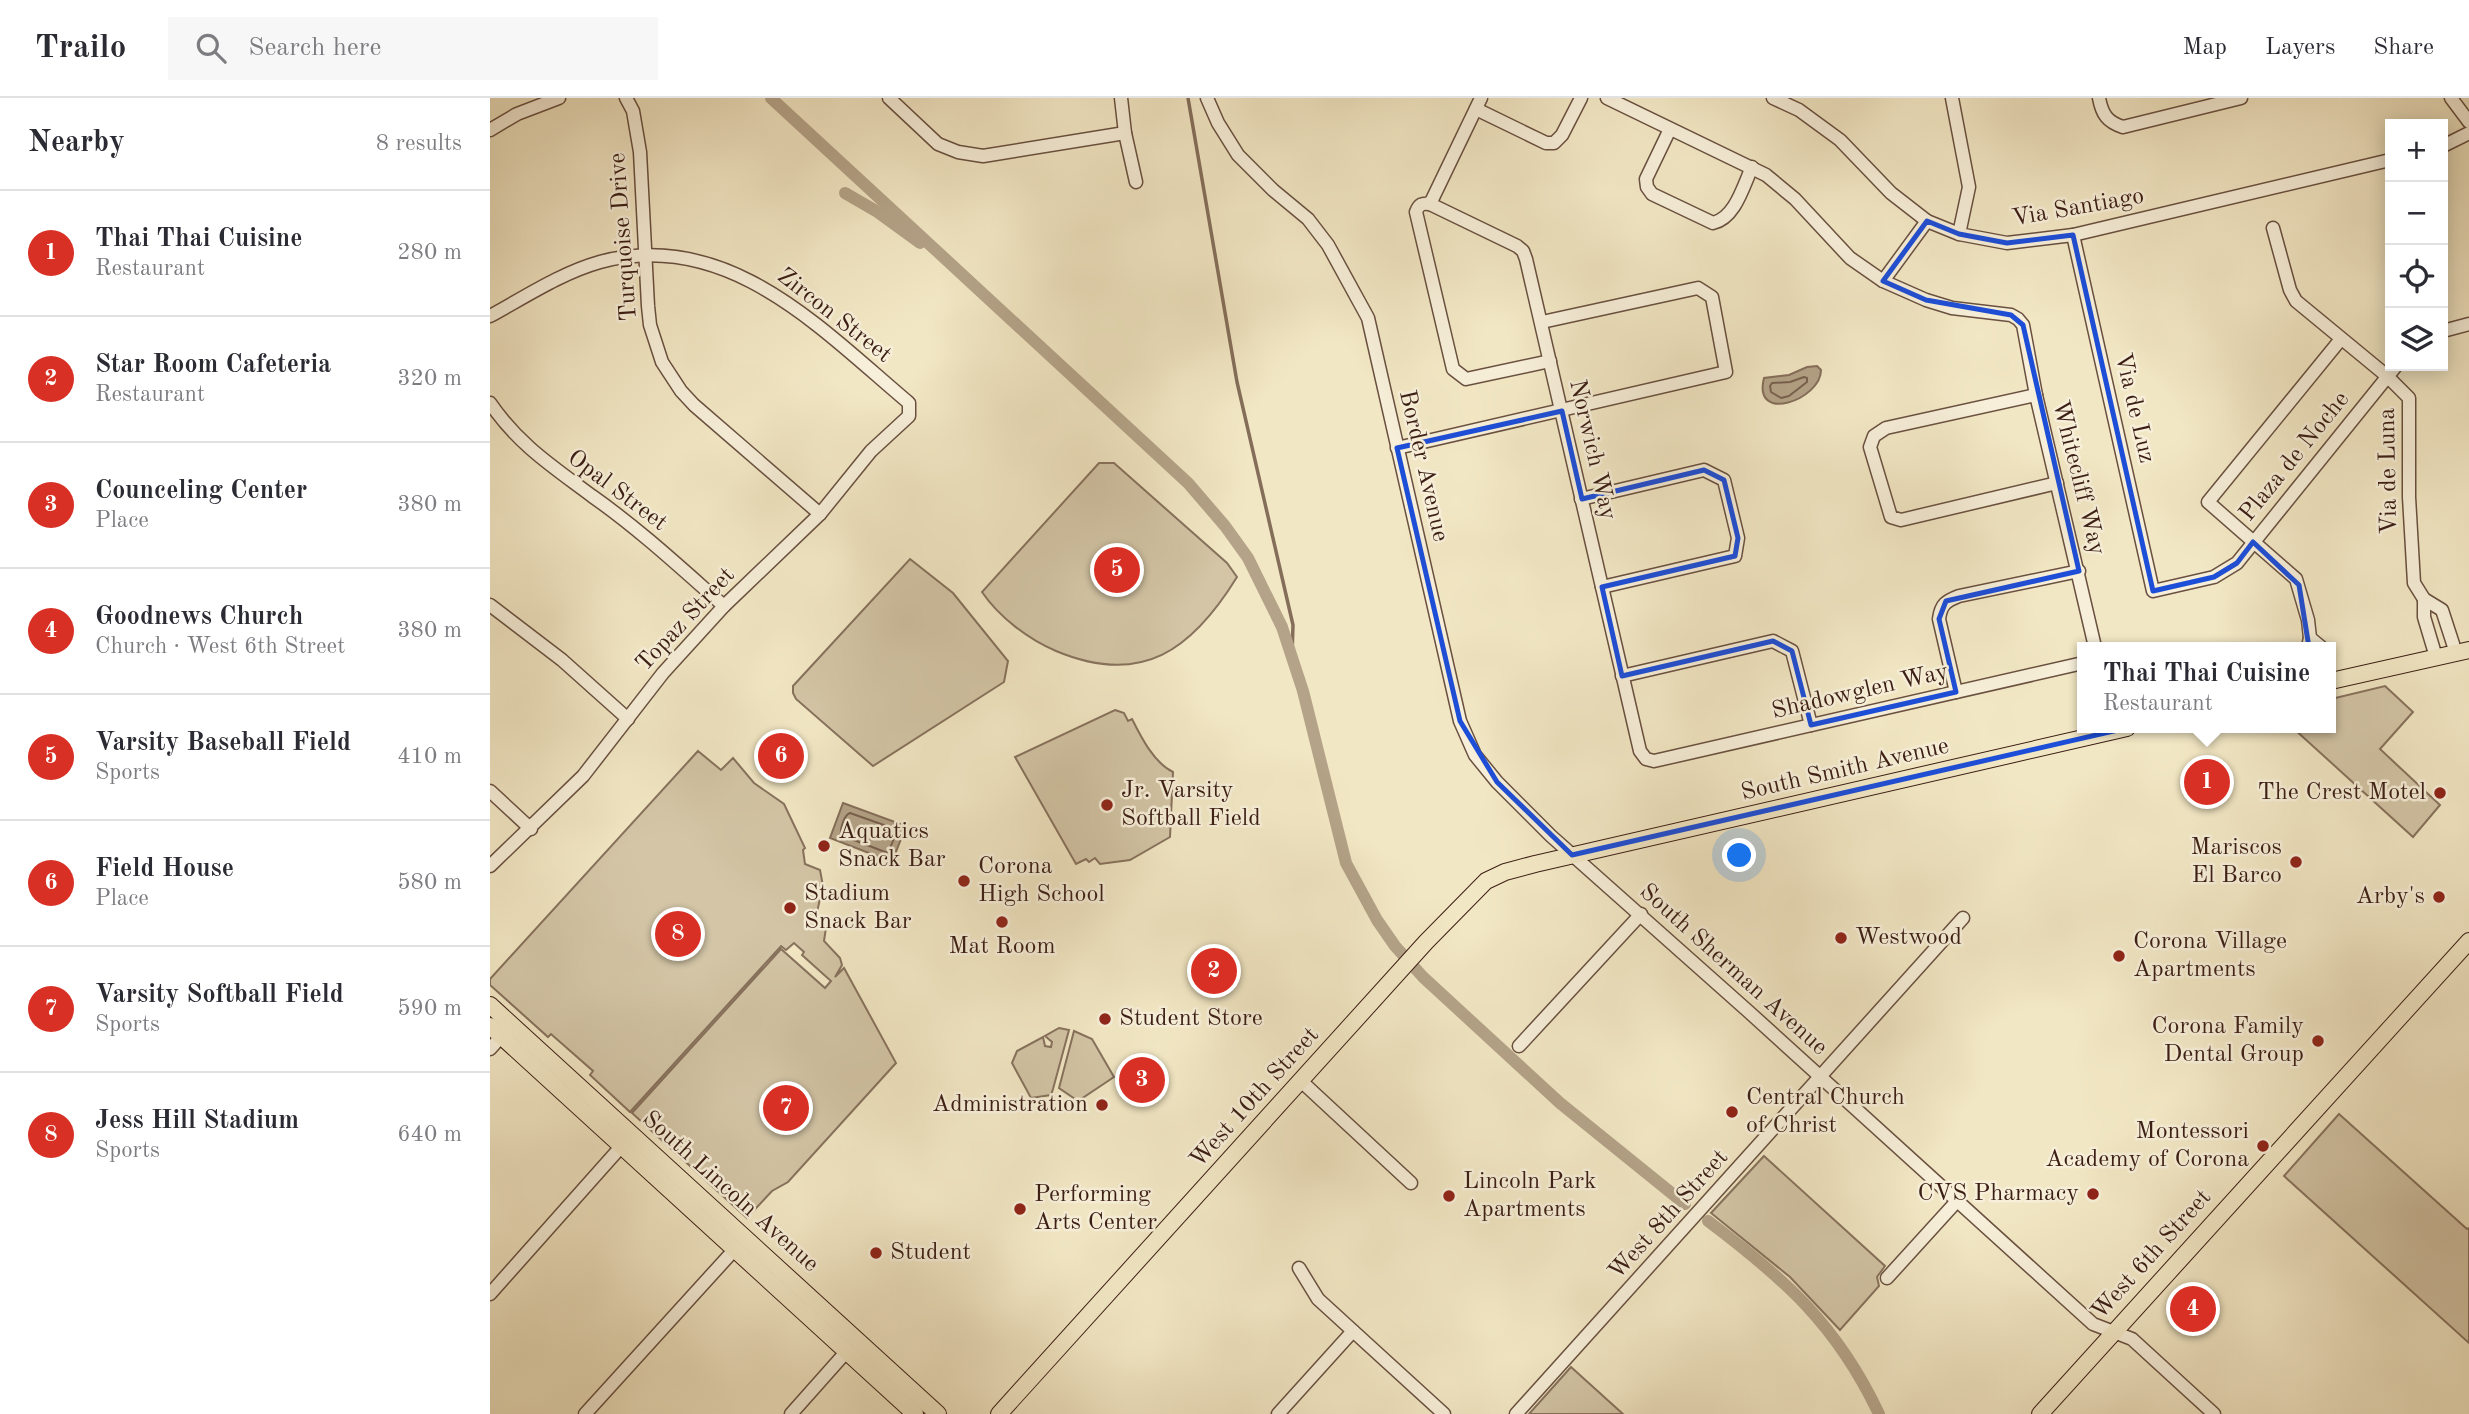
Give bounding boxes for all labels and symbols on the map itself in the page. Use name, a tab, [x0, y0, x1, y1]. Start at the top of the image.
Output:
street label: Turquoise Drive	[606, 152, 642, 322]
street label: Via Santiago	[2010, 185, 2146, 231]
street label: Zircon Street	[772, 264, 896, 368]
street label: Via de Luz	[2110, 351, 2158, 465]
street label: Norwich Way	[1564, 377, 1620, 523]
street label: Border Avenue	[1394, 388, 1452, 544]
street label: Plaza de Noche	[2236, 388, 2354, 526]
street label: Whitecliff Way	[2047, 398, 2109, 558]
street label: Via de Luna	[2376, 407, 2402, 534]
street label: Opal Street	[563, 446, 671, 536]
pin: 5	[1094, 544, 1140, 596]
street label: Topaz Street	[632, 563, 740, 677]
street label: Shadowglen Way	[1769, 660, 1951, 724]
pin: 6	[758, 730, 804, 782]
street label: South Smith Avenue	[1739, 734, 1951, 806]
pin: 1	[2184, 756, 2230, 808]
place label: Jr. Varsity Softball Field	[1121, 779, 1261, 831]
place label: The Crest Motel	[2258, 781, 2426, 805]
marker: The Crest Motel	[2432, 785, 2448, 801]
marker: Jr. Varsity Softball Field	[1099, 797, 1115, 813]
place label: Aquatics Snack Bar	[838, 820, 946, 872]
place label: Mariscos El Barco	[2191, 836, 2282, 888]
marker: Aquatics Snack Bar	[816, 838, 832, 854]
your location	[1722, 838, 1756, 872]
marker: Mariscos El Barco	[2288, 854, 2304, 870]
place label: Corona High School	[978, 855, 1105, 907]
marker: Corona High School	[956, 873, 972, 889]
street label: South Sherman Avenue	[1635, 880, 1831, 1060]
place label: Stadium Snack Bar	[804, 882, 912, 934]
place label: Arby's	[2356, 885, 2425, 909]
marker: Arby's	[2431, 889, 2447, 905]
marker: Stadium Snack Bar	[782, 900, 798, 916]
pin: 8	[655, 908, 701, 960]
marker: Mat Room	[994, 914, 1010, 930]
place label: Westwood	[1855, 926, 1962, 950]
marker: Westwood	[1833, 930, 1849, 946]
place label: Corona Village Apartments	[2133, 930, 2287, 982]
place label: Mat Room	[948, 935, 1056, 959]
pin: 2	[1191, 945, 1237, 997]
marker: Corona Village Apartments	[2111, 948, 2127, 964]
place label: Student Store	[1119, 1007, 1263, 1031]
marker: Student Store	[1097, 1011, 1113, 1027]
place label: Corona Family Dental Group	[2151, 1015, 2304, 1067]
street label: West 10th Street	[1186, 1023, 1324, 1173]
marker: Corona Family Dental Group	[2310, 1033, 2326, 1049]
pin: 3	[1119, 1054, 1165, 1106]
pin: 7	[763, 1082, 809, 1134]
place label: Central Church of Christ	[1746, 1086, 1905, 1138]
place label: Administration	[932, 1093, 1088, 1117]
marker: Administration	[1094, 1097, 1110, 1113]
marker: Central Church of Christ	[1724, 1104, 1740, 1120]
street label: South Lincoln Avenue	[637, 1107, 823, 1277]
place label: Montessori Academy of Corona	[2045, 1120, 2249, 1172]
marker: Montessori Academy of Corona	[2255, 1138, 2271, 1154]
street label: West 8th Street	[1605, 1145, 1733, 1285]
place label: Lincoln Park Apartments	[1463, 1170, 1597, 1222]
place label: CVS Pharmacy	[1918, 1182, 2079, 1206]
place label: Performing Arts Center	[1034, 1183, 1157, 1235]
street label: West 6th Street	[2088, 1185, 2216, 1325]
marker: CVS Pharmacy	[2085, 1186, 2101, 1202]
marker: Lincoln Park Apartments	[1441, 1188, 1457, 1204]
marker: Performing Arts Center	[1012, 1201, 1028, 1217]
place label: Student	[890, 1241, 971, 1265]
marker: Student	[868, 1245, 884, 1261]
pin: 4	[2170, 1283, 2216, 1335]

